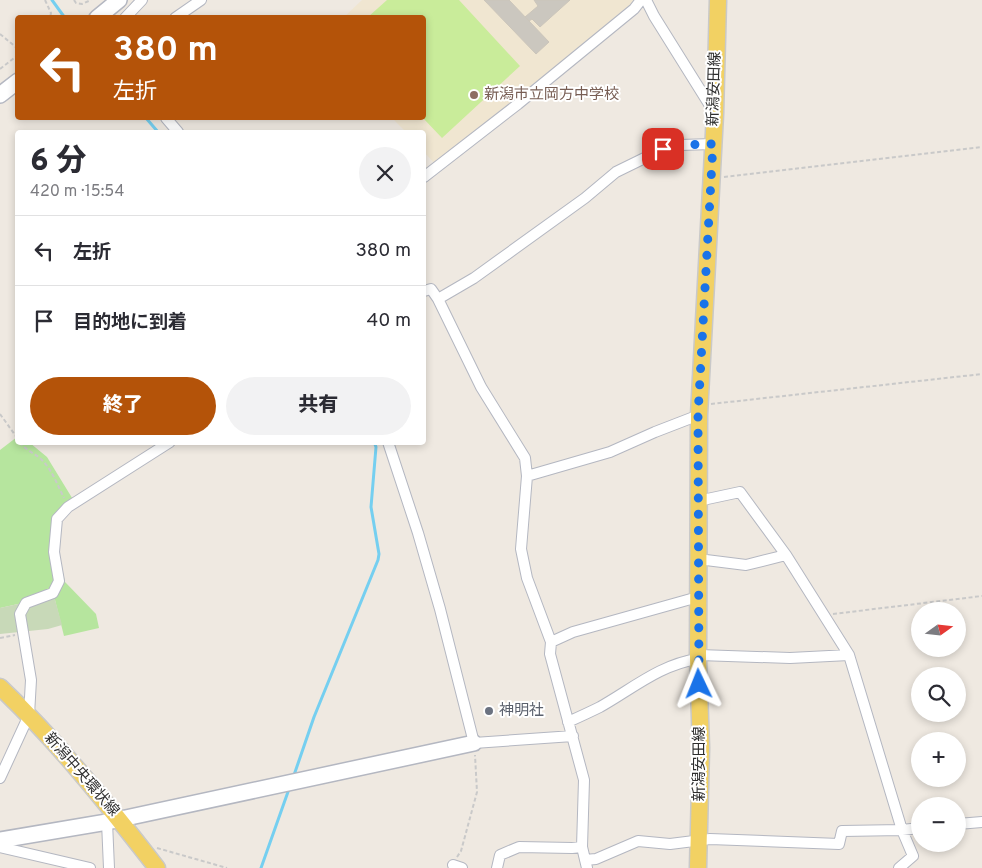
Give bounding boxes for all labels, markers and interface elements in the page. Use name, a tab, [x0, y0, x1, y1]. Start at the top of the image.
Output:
text: 380 m	[113, 29, 218, 73]
icon: left	[30, 35, 95, 100]
street label: 新潟安田線	[704, 51, 726, 127]
text: 左折	[113, 79, 157, 106]
place label: 新潟市立岡方中学校	[484, 86, 619, 105]
marker: 新潟市立岡方中学校	[468, 89, 480, 101]
pin	[642, 128, 684, 170]
icon: arrive	[649, 135, 677, 163]
text: 6 分	[30, 144, 86, 181]
button: close	[359, 147, 411, 199]
text: 420 m · 15:54	[30, 182, 125, 202]
icon: left	[30, 237, 58, 265]
text: 380 m	[355, 239, 411, 263]
text: 左折	[73, 241, 111, 265]
icon: arrive	[30, 307, 58, 335]
text: 40 m	[366, 309, 411, 333]
text: 目的地に到着	[73, 311, 187, 335]
button: 終了	[30, 377, 216, 435]
button: 共有	[226, 377, 411, 435]
north arrow	[911, 602, 966, 658]
map controls	[911, 602, 966, 852]
position arrow	[672, 657, 724, 709]
button: search	[911, 667, 966, 722]
place label: 神明社	[499, 702, 544, 721]
marker: 神明社	[483, 705, 495, 717]
street label: 新潟安田線	[691, 726, 710, 802]
street label: 新潟中央環状線	[39, 728, 123, 821]
button: +	[911, 732, 966, 787]
button: −	[911, 797, 966, 852]

